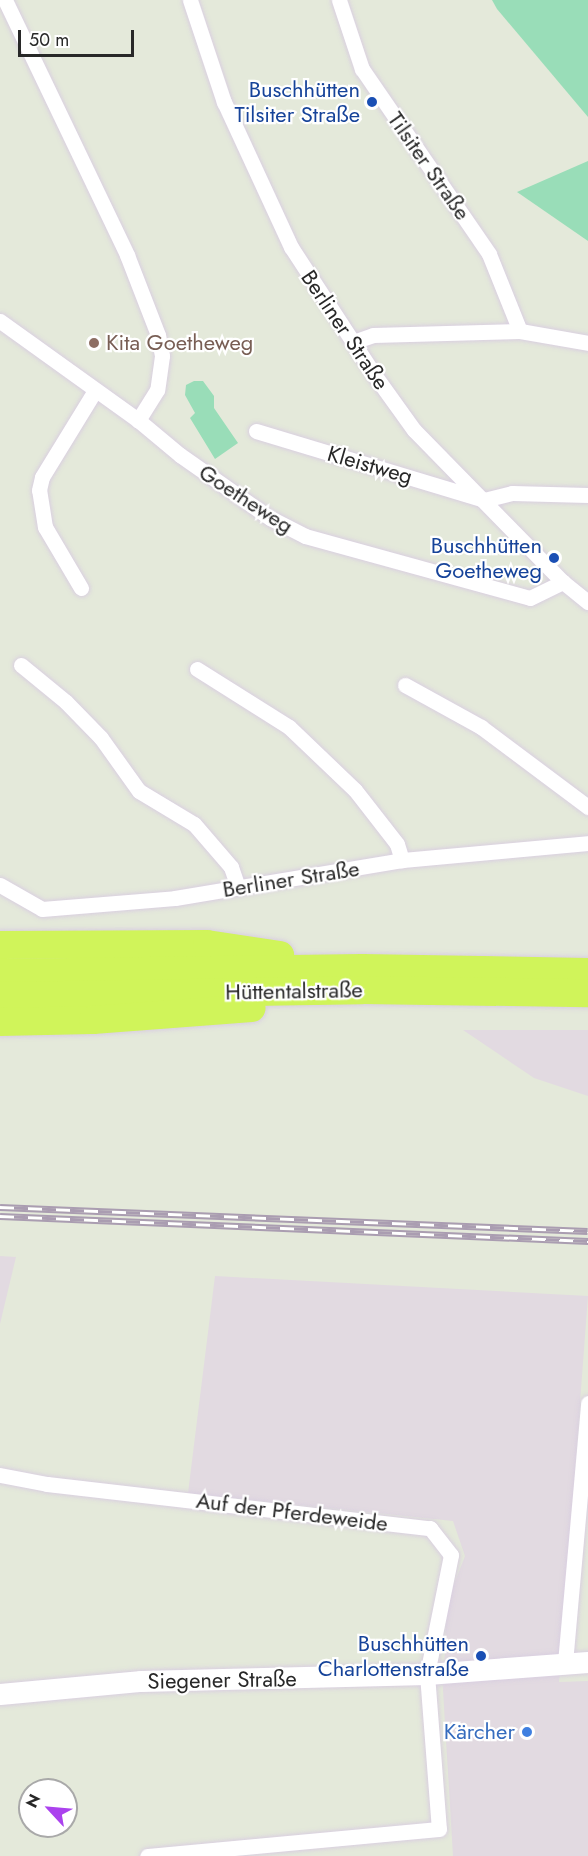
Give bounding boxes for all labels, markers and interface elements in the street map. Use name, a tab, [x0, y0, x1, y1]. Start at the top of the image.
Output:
scale bar	[21, 18, 136, 56]
text: 50 m	[29, 27, 69, 53]
place label: Buschhütten Tilsiter Straße	[234, 76, 360, 128]
marker: Buschhütten Tilsiter Straße	[365, 95, 379, 109]
street label: Tilsiter Straße	[382, 107, 476, 225]
street label: Berliner Straße	[295, 265, 395, 395]
place label: Kita Goetheweg	[106, 330, 253, 356]
marker: Kita Goetheweg	[87, 336, 101, 350]
street label: Kleistweg	[324, 440, 416, 490]
street label: Goetheweg	[194, 459, 298, 539]
place label: Buschhütten Goetheweg	[431, 532, 542, 584]
marker: Buschhütten Goetheweg	[547, 551, 561, 565]
street label: Berliner Straße	[221, 855, 361, 903]
street label: Hüttentalstraße	[225, 977, 363, 1005]
street label: Auf der Pferdeweide	[195, 1487, 389, 1537]
place label: Buschhütten Charlottenstraße	[318, 1630, 469, 1682]
marker: Buschhütten Charlottenstraße	[474, 1649, 488, 1663]
street label: Siegener Straße	[147, 1665, 297, 1695]
place label: Kärcher	[444, 1719, 515, 1745]
marker: Kärcher	[520, 1725, 534, 1739]
north arrow	[18, 1778, 78, 1838]
text: N	[20, 1790, 46, 1812]

